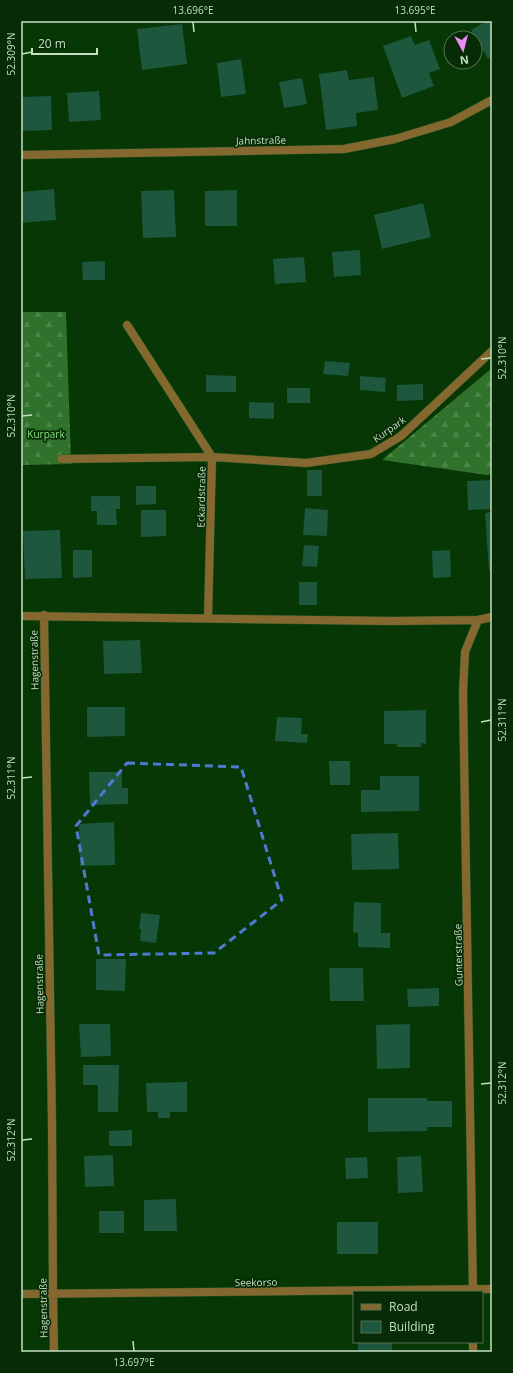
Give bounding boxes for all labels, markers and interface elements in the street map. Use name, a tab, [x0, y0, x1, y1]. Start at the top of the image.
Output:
text: 13.696°E	[172, 3, 214, 17]
text: 13.695°E	[394, 3, 436, 17]
scale bar	[32, 30, 97, 56]
north arrow	[443, 30, 483, 70]
text: 52.309°N	[4, 32, 18, 76]
text: 20 m	[38, 35, 66, 52]
text: N	[459, 52, 470, 68]
street label: Jahnstraße	[235, 133, 287, 147]
text: 52.310°N	[495, 336, 509, 380]
text: 52.310°N	[4, 394, 18, 438]
street label: Kurpark	[370, 412, 409, 445]
park label: Kurpark	[27, 427, 65, 441]
street label: Eckardstraße	[193, 466, 209, 528]
street label: Hagenstraße	[26, 630, 42, 690]
text: 52.311°N	[495, 698, 509, 742]
text: 52.311°N	[4, 756, 18, 800]
street label: Gunterstraße	[450, 923, 466, 986]
street label: Hagenstraße	[31, 954, 47, 1014]
text: 52.312°N	[495, 1061, 509, 1105]
text: 52.312°N	[4, 1118, 18, 1162]
street label: Seekorso	[234, 1275, 278, 1289]
street label: Hagenstraße	[35, 1278, 51, 1338]
legend	[353, 1291, 483, 1343]
text: Road	[389, 1298, 418, 1315]
text: Building	[389, 1318, 435, 1335]
text: 13.697°E	[113, 1355, 155, 1369]

